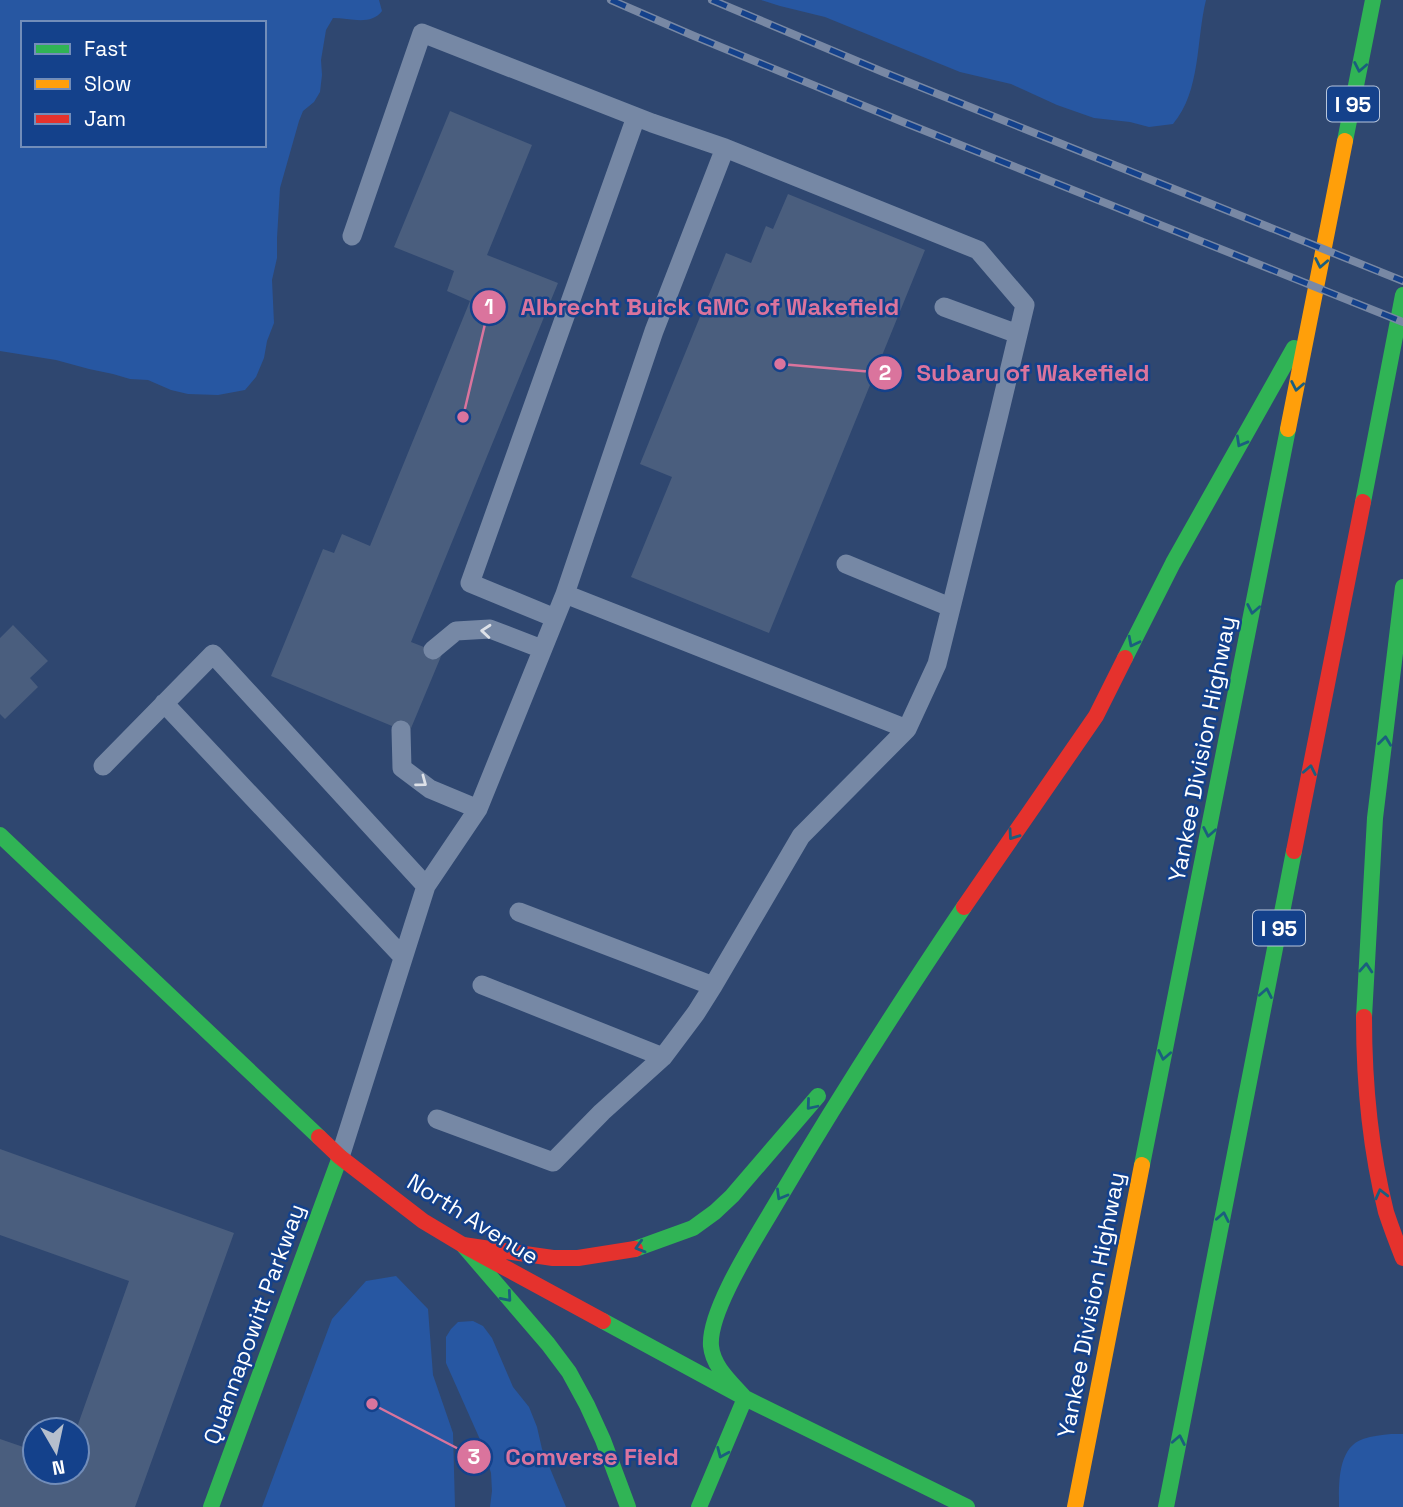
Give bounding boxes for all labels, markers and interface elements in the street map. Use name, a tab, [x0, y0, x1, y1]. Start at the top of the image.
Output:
legend	[21, 21, 266, 147]
text: Fast	[84, 35, 128, 62]
one-way arrow	[1353, 61, 1368, 73]
text: Slow	[84, 70, 132, 97]
road number: I 95	[1327, 86, 1379, 122]
text: Jam	[84, 105, 126, 132]
one-way arrow	[1315, 257, 1330, 269]
callout: Albrecht Buick GMC of Wakefield	[472, 284, 914, 329]
text: Albrecht Buick GMC of Wakefield	[521, 291, 899, 322]
text: 1	[484, 293, 494, 320]
callout: Subaru of Wakefield	[868, 351, 1164, 396]
text: Subaru of Wakefield	[917, 357, 1149, 388]
text: 2	[879, 359, 891, 386]
one-way arrow	[1291, 380, 1306, 392]
one-way arrow	[1236, 435, 1249, 447]
one-way arrow	[1247, 603, 1262, 615]
street label: Yankee Division Highway	[1162, 614, 1242, 884]
one-way arrow	[480, 624, 491, 639]
one-way arrow	[1128, 635, 1142, 647]
one-way arrow	[1377, 735, 1392, 747]
one-way arrow	[1301, 764, 1316, 776]
one-way arrow	[414, 774, 426, 787]
one-way arrow	[1202, 826, 1217, 838]
one-way arrow	[1009, 827, 1021, 840]
road number: I 95	[1253, 911, 1305, 946]
one-way arrow	[1358, 962, 1373, 973]
one-way arrow	[1258, 987, 1273, 999]
one-way arrow	[1157, 1049, 1172, 1061]
one-way arrow	[807, 1097, 819, 1110]
street label: North Avenue	[402, 1167, 544, 1271]
street label: Yankee Division Highway	[1051, 1170, 1131, 1440]
one-way arrow	[776, 1188, 789, 1201]
one-way arrow	[1375, 1188, 1389, 1200]
street label: Quannapowitt Parkway	[196, 1200, 312, 1448]
one-way arrow	[1214, 1211, 1229, 1223]
one-way arrow	[634, 1239, 646, 1253]
one-way arrow	[499, 1289, 511, 1302]
north arrow	[21, 1416, 91, 1486]
callout: Comverse Field	[457, 1434, 693, 1479]
one-way arrow	[1171, 1434, 1186, 1446]
text: Comverse Field	[505, 1441, 679, 1472]
text: 3	[468, 1443, 480, 1470]
one-way arrow	[716, 1445, 730, 1458]
text: N	[50, 1454, 67, 1481]

